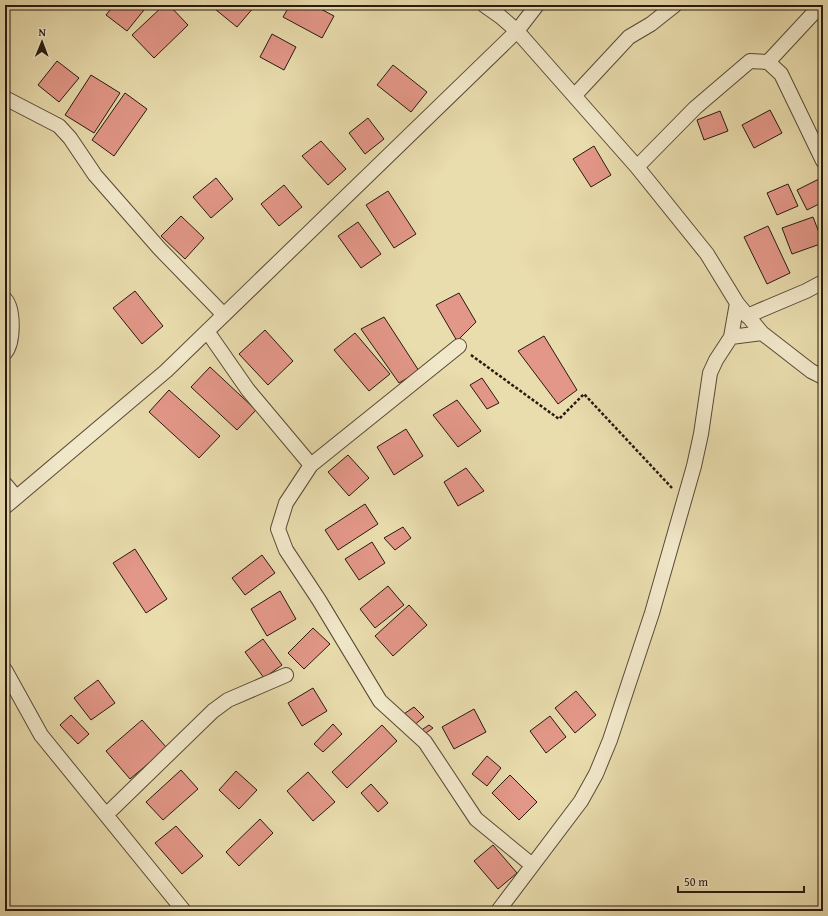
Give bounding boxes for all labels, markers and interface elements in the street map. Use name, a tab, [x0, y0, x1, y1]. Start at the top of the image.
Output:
north arrow	[22, 22, 62, 62]
text: N	[38, 24, 47, 40]
scale bar	[678, 868, 804, 894]
text: 50 m	[684, 873, 708, 890]

